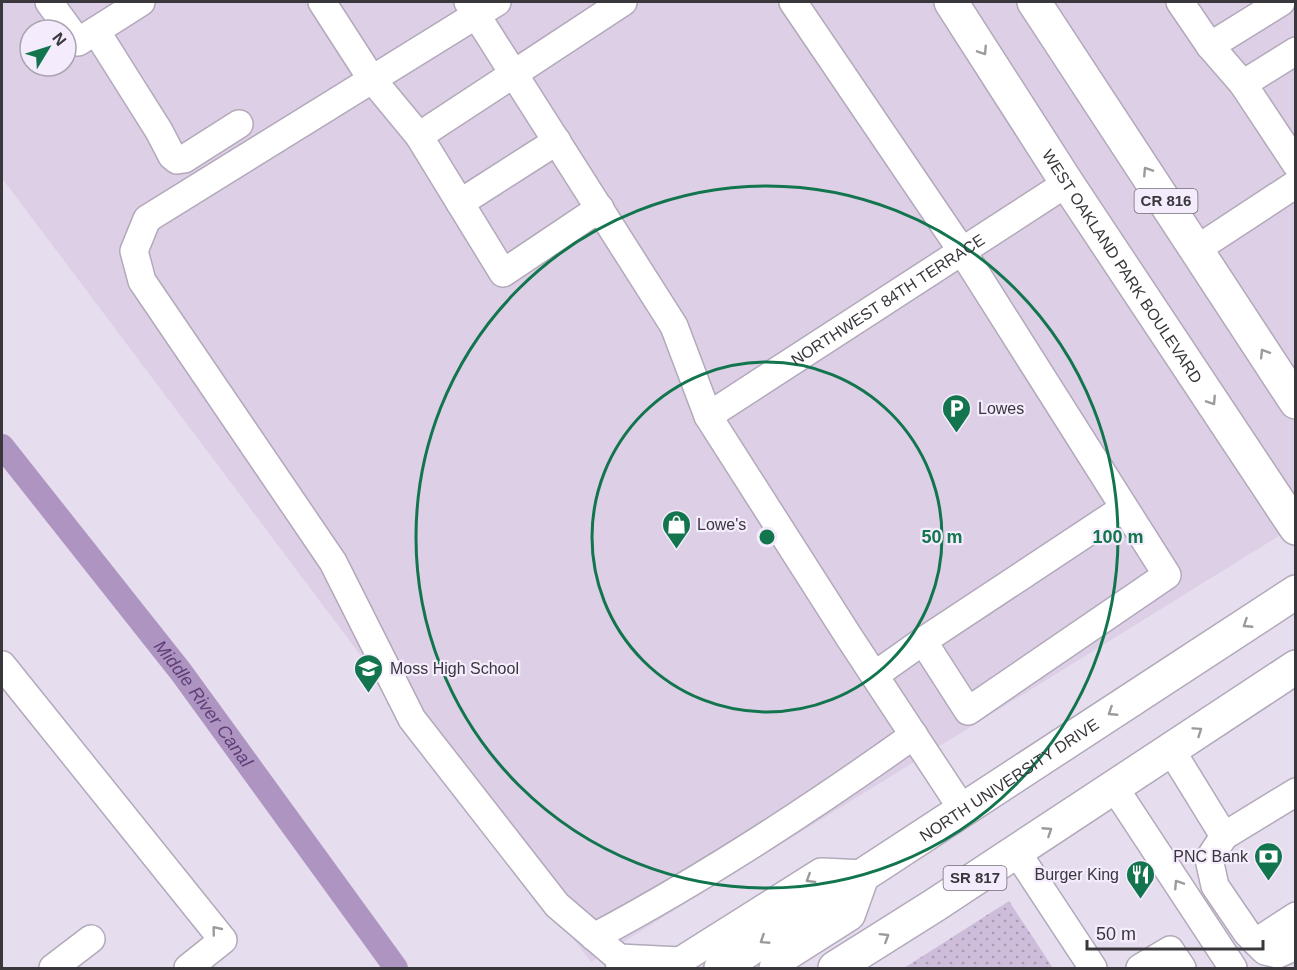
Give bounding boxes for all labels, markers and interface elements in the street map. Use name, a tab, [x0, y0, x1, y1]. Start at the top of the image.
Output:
north arrow	[18, 18, 78, 78]
text: N	[49, 29, 70, 49]
one-way arrow	[976, 44, 987, 55]
street label: WEST OAKLAND PARK BOULEVARD	[1039, 147, 1205, 386]
one-way arrow	[1143, 167, 1154, 178]
road number: CR 816	[1134, 189, 1198, 213]
street label: NORTHWEST 84TH TERRACE	[788, 231, 988, 369]
one-way arrow	[1260, 349, 1272, 359]
parking icon: Lowes	[941, 392, 973, 434]
one-way arrow	[1204, 395, 1216, 405]
place label: Lowes	[978, 400, 1024, 417]
shop icon: Lowe's	[660, 508, 692, 550]
place label: Lowe's	[697, 516, 746, 533]
centre of rings	[757, 527, 777, 547]
text: 50 m	[921, 527, 963, 547]
text: 100 m	[1092, 527, 1144, 547]
one-way arrow	[1242, 617, 1253, 628]
water label: Middle River Canal	[150, 636, 257, 772]
school or university icon: Moss High School	[353, 652, 385, 694]
place label: Moss High School	[390, 660, 519, 677]
one-way arrow	[1108, 705, 1119, 716]
street label: NORTH UNIVERSITY DRIVE	[917, 716, 1102, 845]
one-way arrow	[1192, 727, 1202, 739]
one-way arrow	[1042, 826, 1052, 838]
bank icon: PNC Bank	[1253, 840, 1285, 882]
place label: PNC Bank	[1173, 848, 1249, 865]
restaurant icon: Burger King	[1124, 858, 1156, 900]
road number: SR 817	[944, 866, 1006, 890]
place label: Burger King	[1035, 866, 1119, 883]
one-way arrow	[805, 872, 816, 883]
one-way arrow	[1175, 880, 1186, 891]
scale bar	[1087, 913, 1262, 951]
text: 50 m	[1096, 924, 1136, 944]
one-way arrow	[212, 926, 223, 937]
one-way arrow	[760, 933, 771, 944]
one-way arrow	[878, 934, 889, 945]

